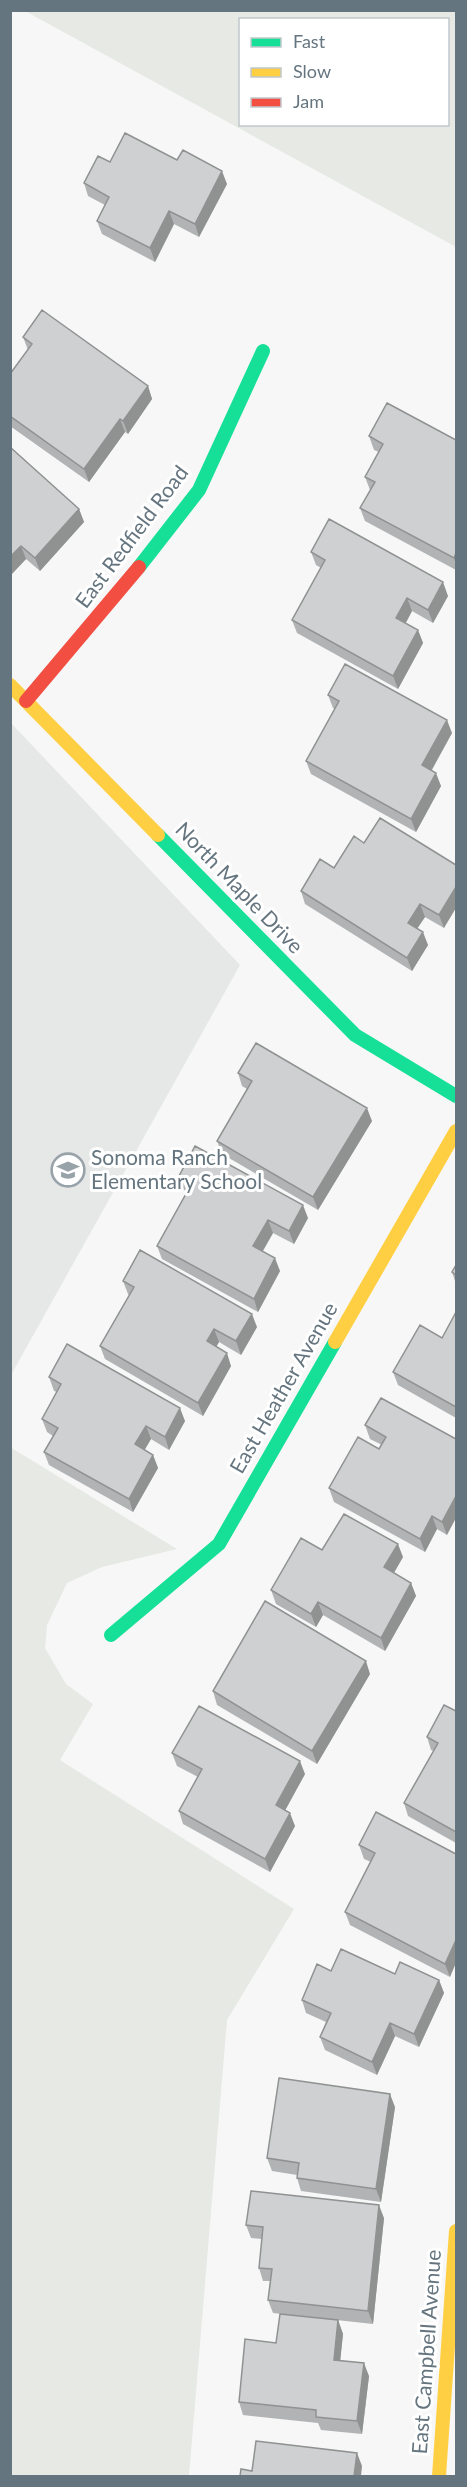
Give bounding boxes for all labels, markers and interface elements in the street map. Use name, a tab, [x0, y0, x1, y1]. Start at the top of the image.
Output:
legend	[239, 18, 449, 126]
text: Fast	[293, 30, 326, 52]
text: Slow	[293, 60, 331, 82]
text: Jam	[293, 90, 324, 112]
street label: East Redfield Road	[69, 460, 192, 612]
street label: North Maple Drive	[171, 816, 309, 958]
place label: Sonoma Ranch Elementary School	[91, 1144, 262, 1193]
school or university icon: Sonoma Ranch Elementary School	[50, 1152, 86, 1188]
street label: East Heather Avenue	[224, 1297, 342, 1477]
street label: East Campbell Avenue	[406, 2249, 445, 2455]

